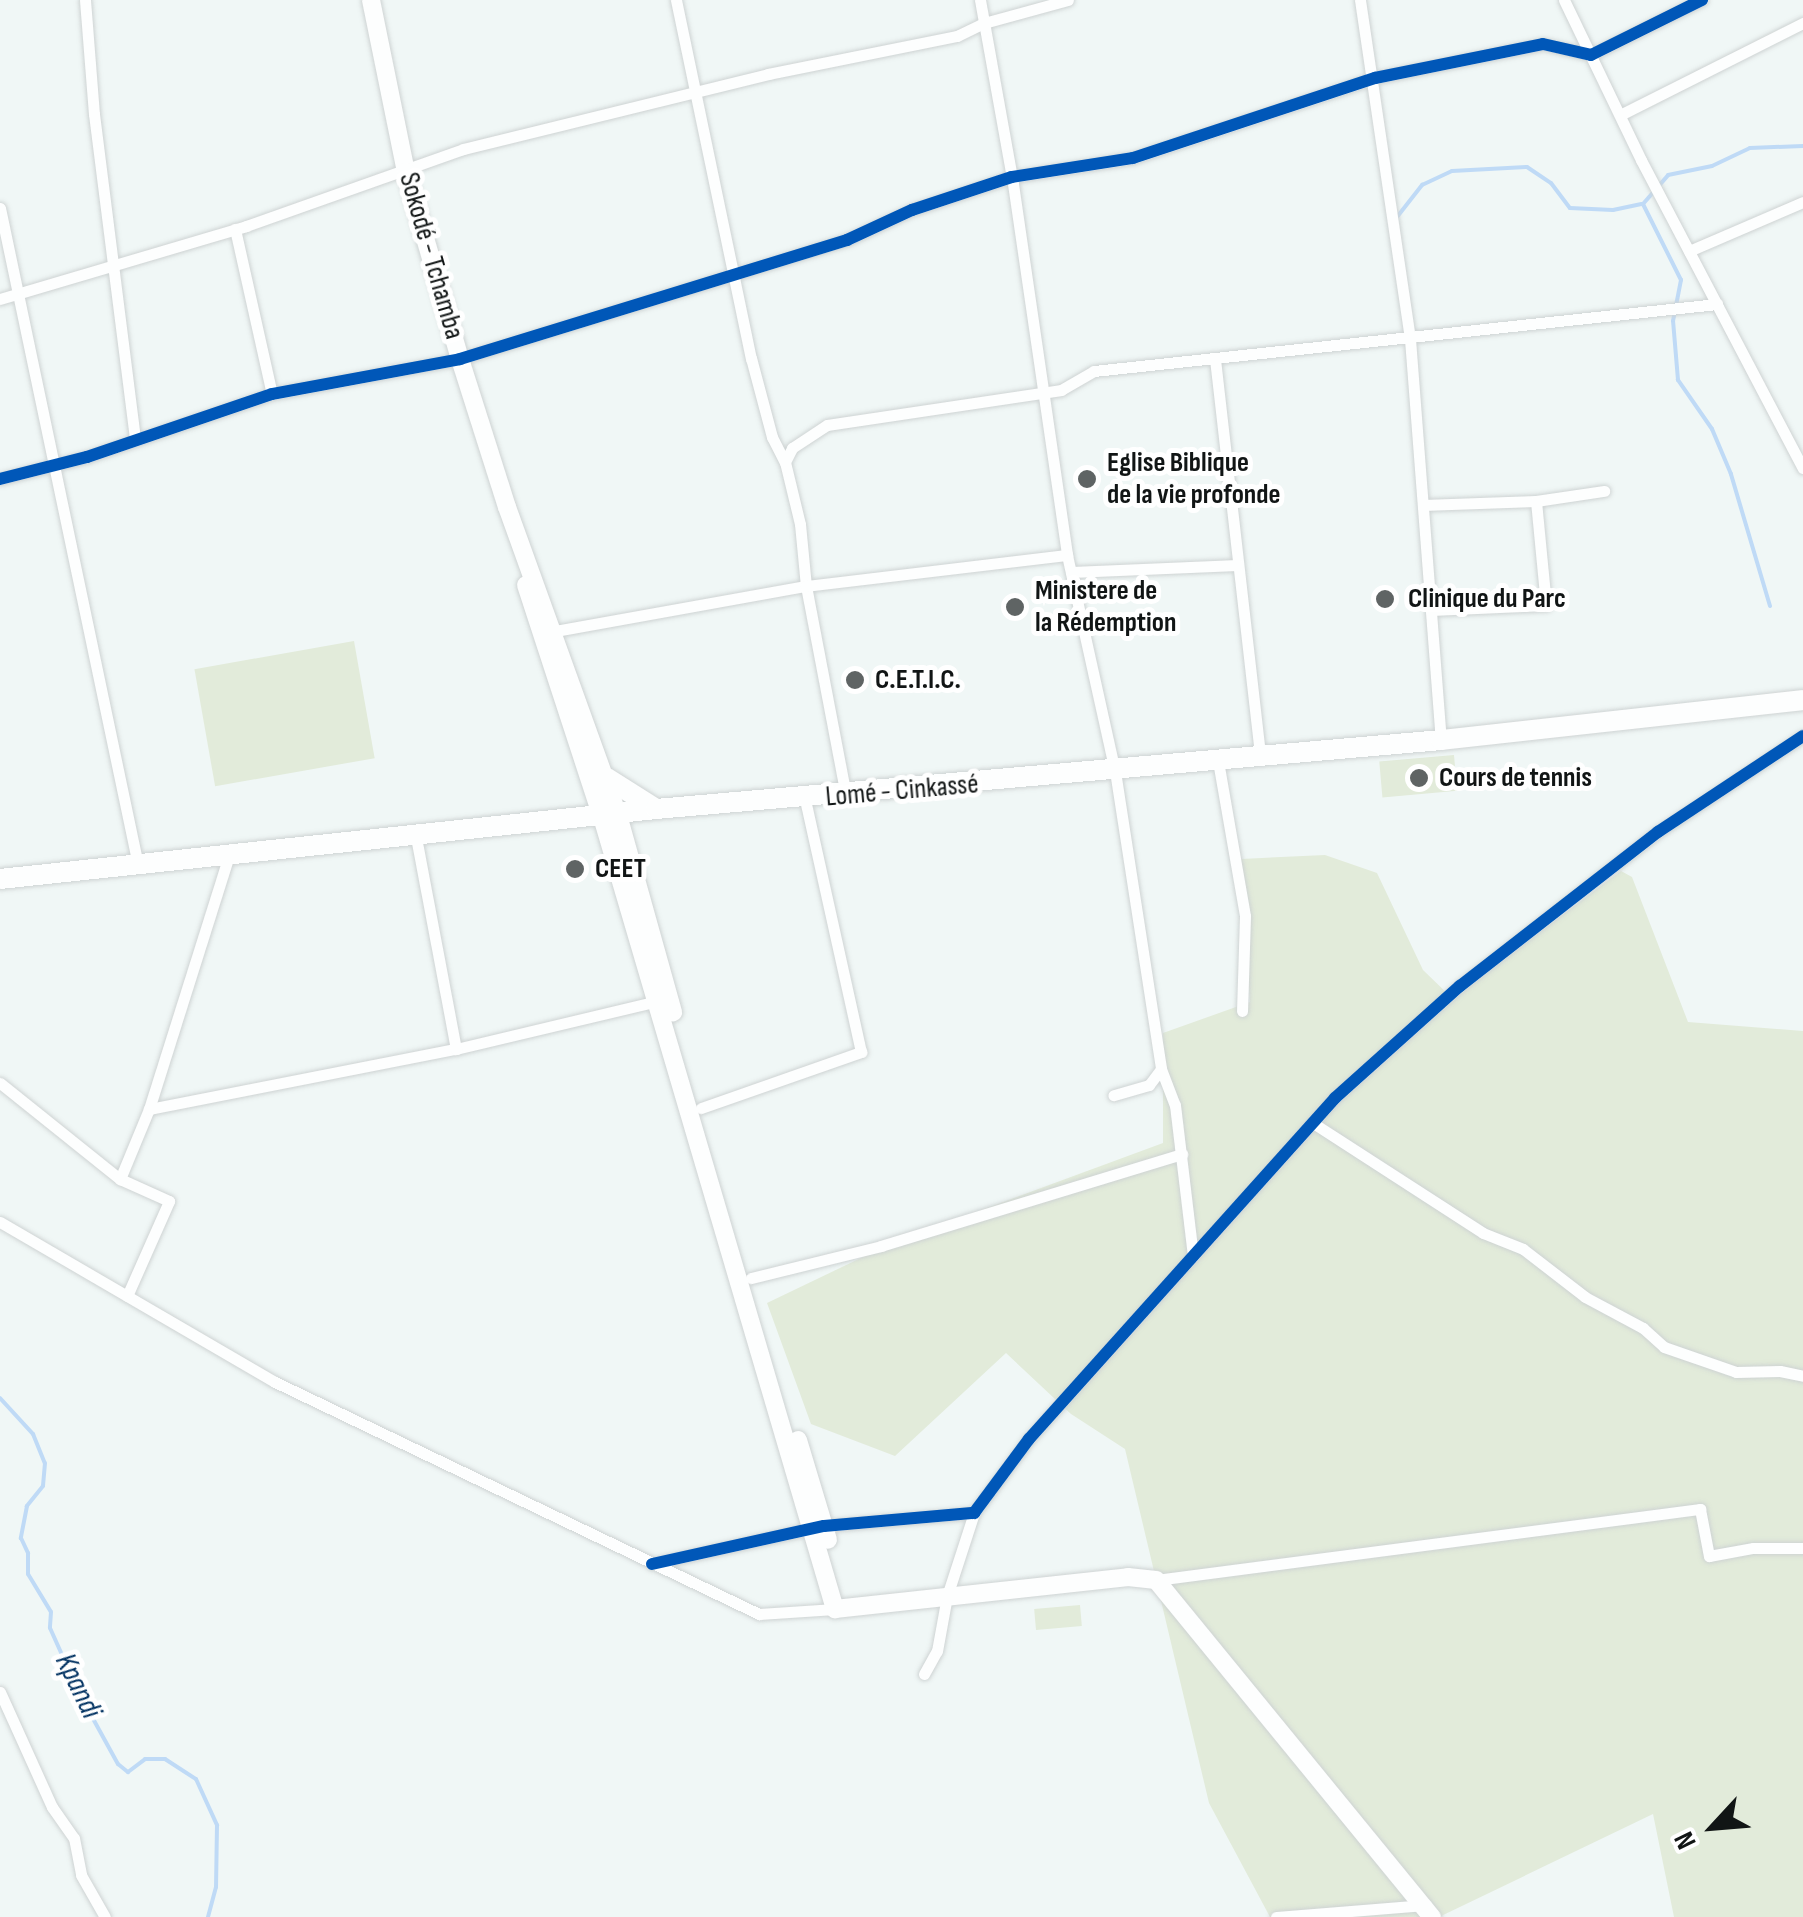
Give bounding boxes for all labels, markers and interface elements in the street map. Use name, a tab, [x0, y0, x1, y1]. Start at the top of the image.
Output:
street label: Sokodé - Tchamba	[391, 169, 471, 343]
place label: Eglise Biblique de la vie profonde	[1107, 446, 1280, 512]
marker: Eglise Biblique de la vie profonde	[1076, 468, 1098, 490]
place label: Ministere de la Rédemption	[1035, 574, 1176, 640]
place label: Clinique du Parc	[1408, 582, 1566, 616]
marker: Clinique du Parc	[1372, 586, 1398, 612]
marker: Ministere de la Rédemption	[1004, 596, 1026, 618]
place label: C.E.T.I.C.	[875, 663, 961, 697]
marker: C.E.T.I.C.	[844, 669, 866, 691]
place label: Cours de tennis	[1439, 761, 1592, 795]
marker: Cours de tennis	[1408, 767, 1430, 789]
street label: Lomé - Cinkassé	[824, 768, 980, 814]
place label: CEET	[595, 852, 646, 886]
marker: CEET	[564, 858, 586, 880]
water label: Kpandi	[47, 1648, 109, 1724]
north arrow	[1663, 1777, 1763, 1877]
text: N	[1667, 1826, 1704, 1854]

